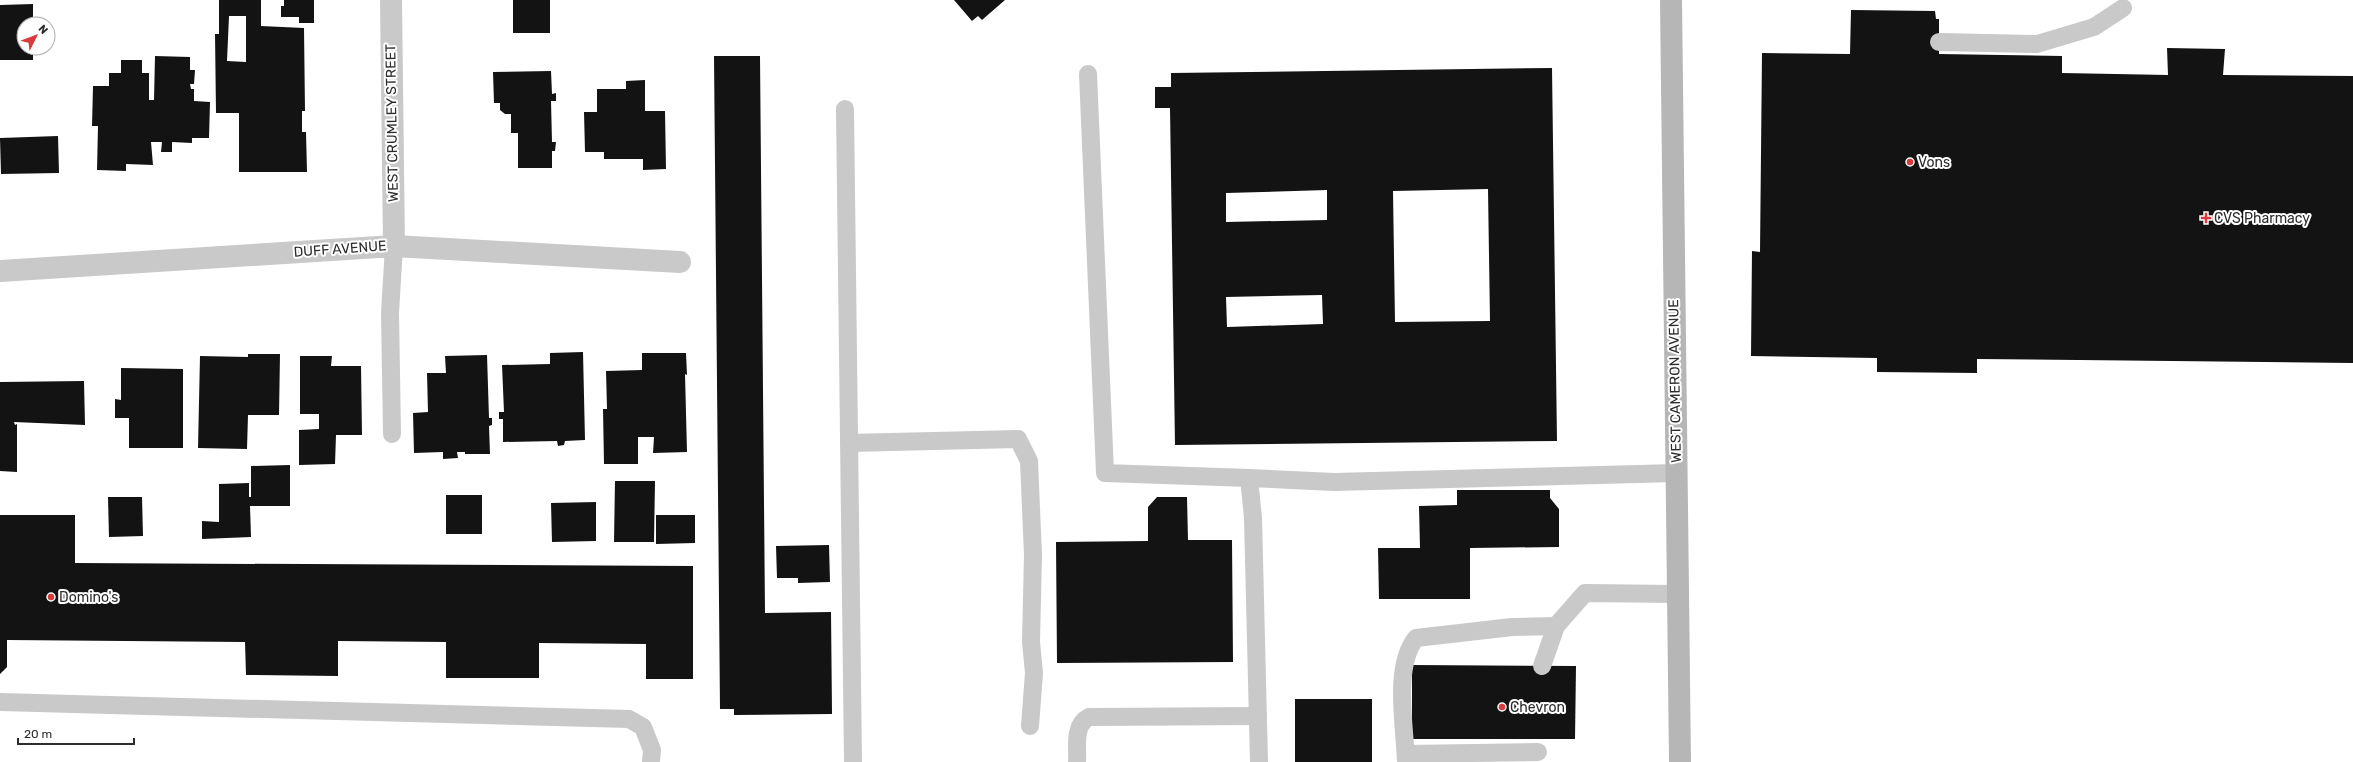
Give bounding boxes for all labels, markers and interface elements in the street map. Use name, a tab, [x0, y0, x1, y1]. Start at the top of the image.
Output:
north arrow	[16, 16, 56, 56]
text: N	[36, 22, 51, 37]
street label: WEST CRUMLEY STREET	[382, 44, 402, 202]
place label: Vons	[1918, 154, 1950, 171]
marker: Vons	[1905, 157, 1915, 167]
place label: CVS Pharmacy	[2214, 210, 2310, 227]
marker: CVS Pharmacy	[2201, 213, 2211, 223]
street label: DUFF AVENUE	[293, 237, 387, 261]
street label: WEST CAMERON AVENUE	[1665, 299, 1685, 463]
place label: Domino's	[59, 589, 119, 606]
marker: Domino's	[46, 592, 56, 602]
place label: Chevron	[1510, 699, 1565, 716]
marker: Chevron	[1497, 702, 1507, 712]
scale bar	[18, 720, 134, 746]
text: 20 m	[24, 727, 52, 741]

